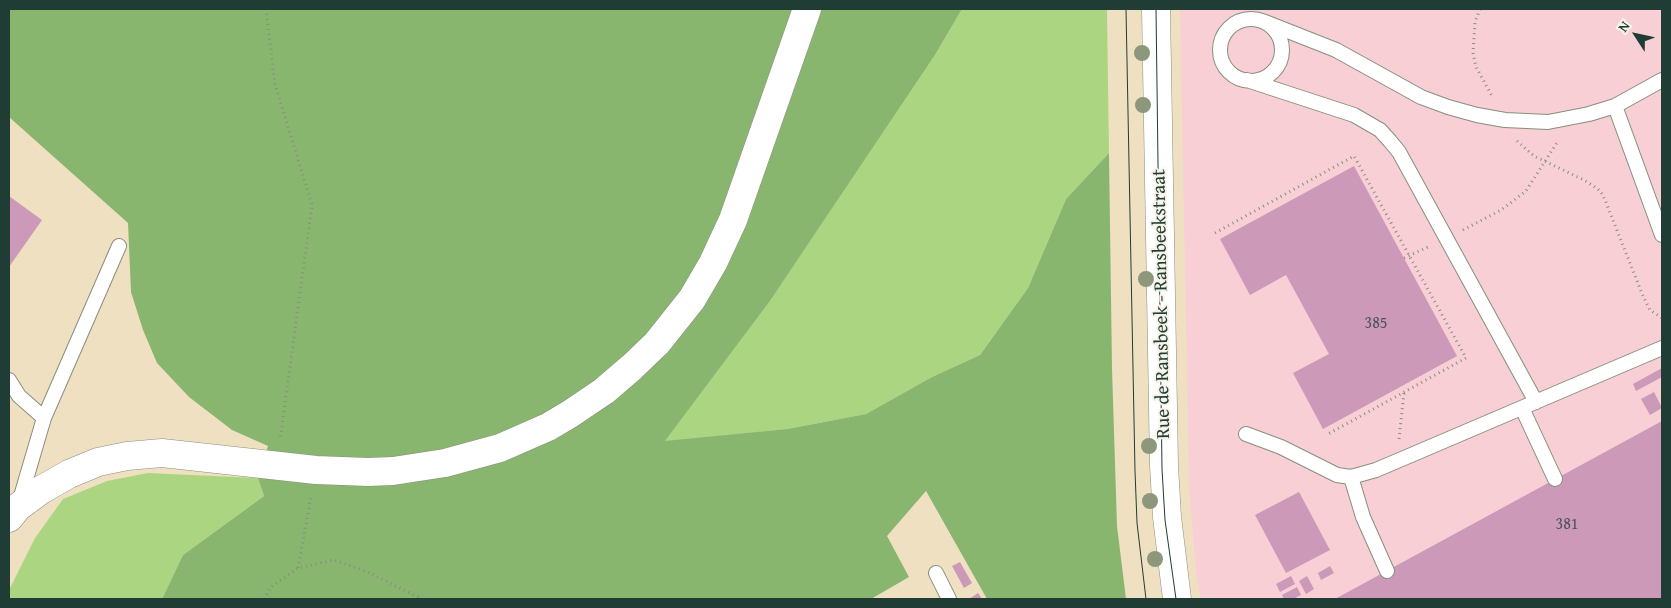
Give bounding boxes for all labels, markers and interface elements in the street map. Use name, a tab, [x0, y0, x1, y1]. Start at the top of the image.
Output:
north arrow	[1611, 10, 1661, 60]
text: N	[1613, 17, 1635, 36]
street label: Rue de Ransbeek - Ransbeekstraat	[1148, 169, 1176, 439]
house number: 385	[1364, 314, 1388, 334]
house number: 381	[1555, 515, 1579, 535]

